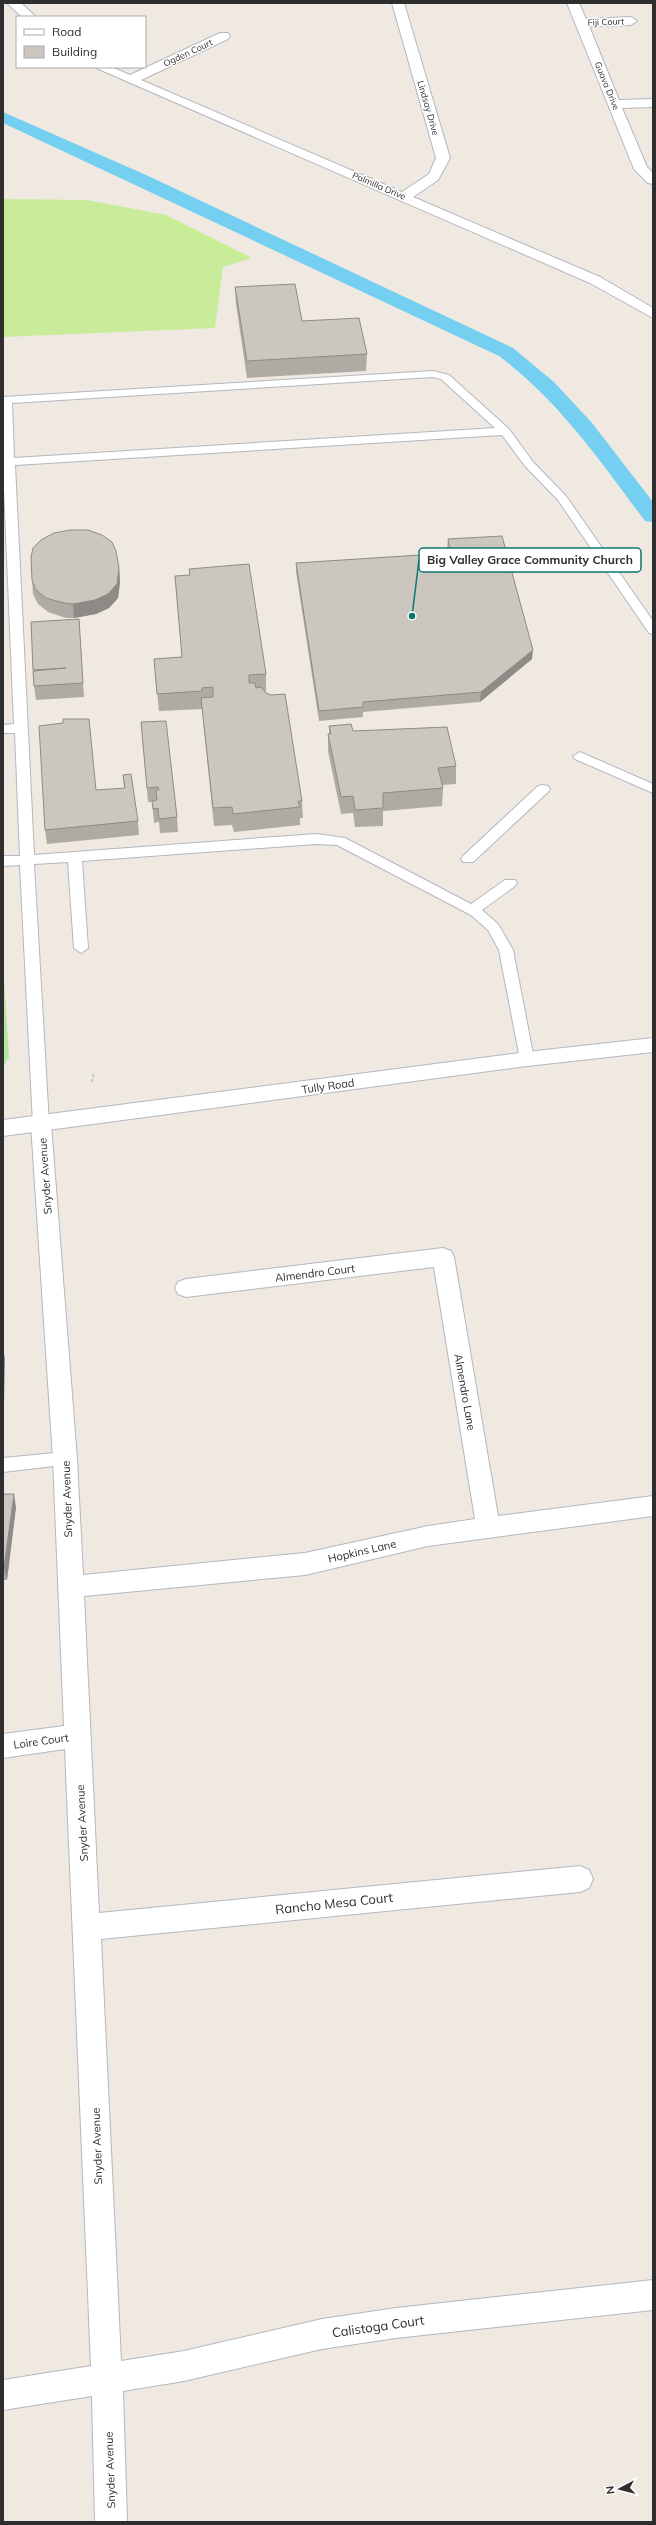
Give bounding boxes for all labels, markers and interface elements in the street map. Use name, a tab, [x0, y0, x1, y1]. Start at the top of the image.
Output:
street label: Fiji Court	[587, 15, 624, 28]
legend	[16, 16, 146, 68]
text: Road	[52, 24, 81, 39]
street label: Ogden Court	[161, 36, 214, 69]
text: Building	[52, 44, 97, 59]
street label: Guava Drive	[593, 60, 622, 112]
street label: Lindsay Drive	[414, 79, 442, 137]
street label: Palmilla Drive	[351, 169, 408, 202]
callout: Big Valley Grace Community Church	[419, 548, 641, 572]
text: Big Valley Grace Community Church	[427, 552, 633, 567]
street label: Tully Road	[301, 1075, 355, 1097]
street label: Snyder Avenue	[35, 1137, 55, 1215]
street label: Almendro Court	[274, 1261, 356, 1285]
street label: Almendro Lane	[451, 1353, 479, 1431]
street label: Snyder Avenue	[59, 1460, 75, 1538]
street label: Hopkins Lane	[327, 1536, 397, 1566]
street label: Loire Court	[13, 1730, 70, 1752]
street label: Snyder Avenue	[73, 1784, 91, 1862]
street label: Rancho Mesa Court	[274, 1889, 394, 1917]
street label: Snyder Avenue	[89, 2107, 105, 2185]
street label: Calistoga Court	[331, 2312, 426, 2340]
street label: Snyder Avenue	[102, 2431, 118, 2509]
north arrow	[600, 2469, 640, 2509]
text: N	[603, 2485, 618, 2495]

